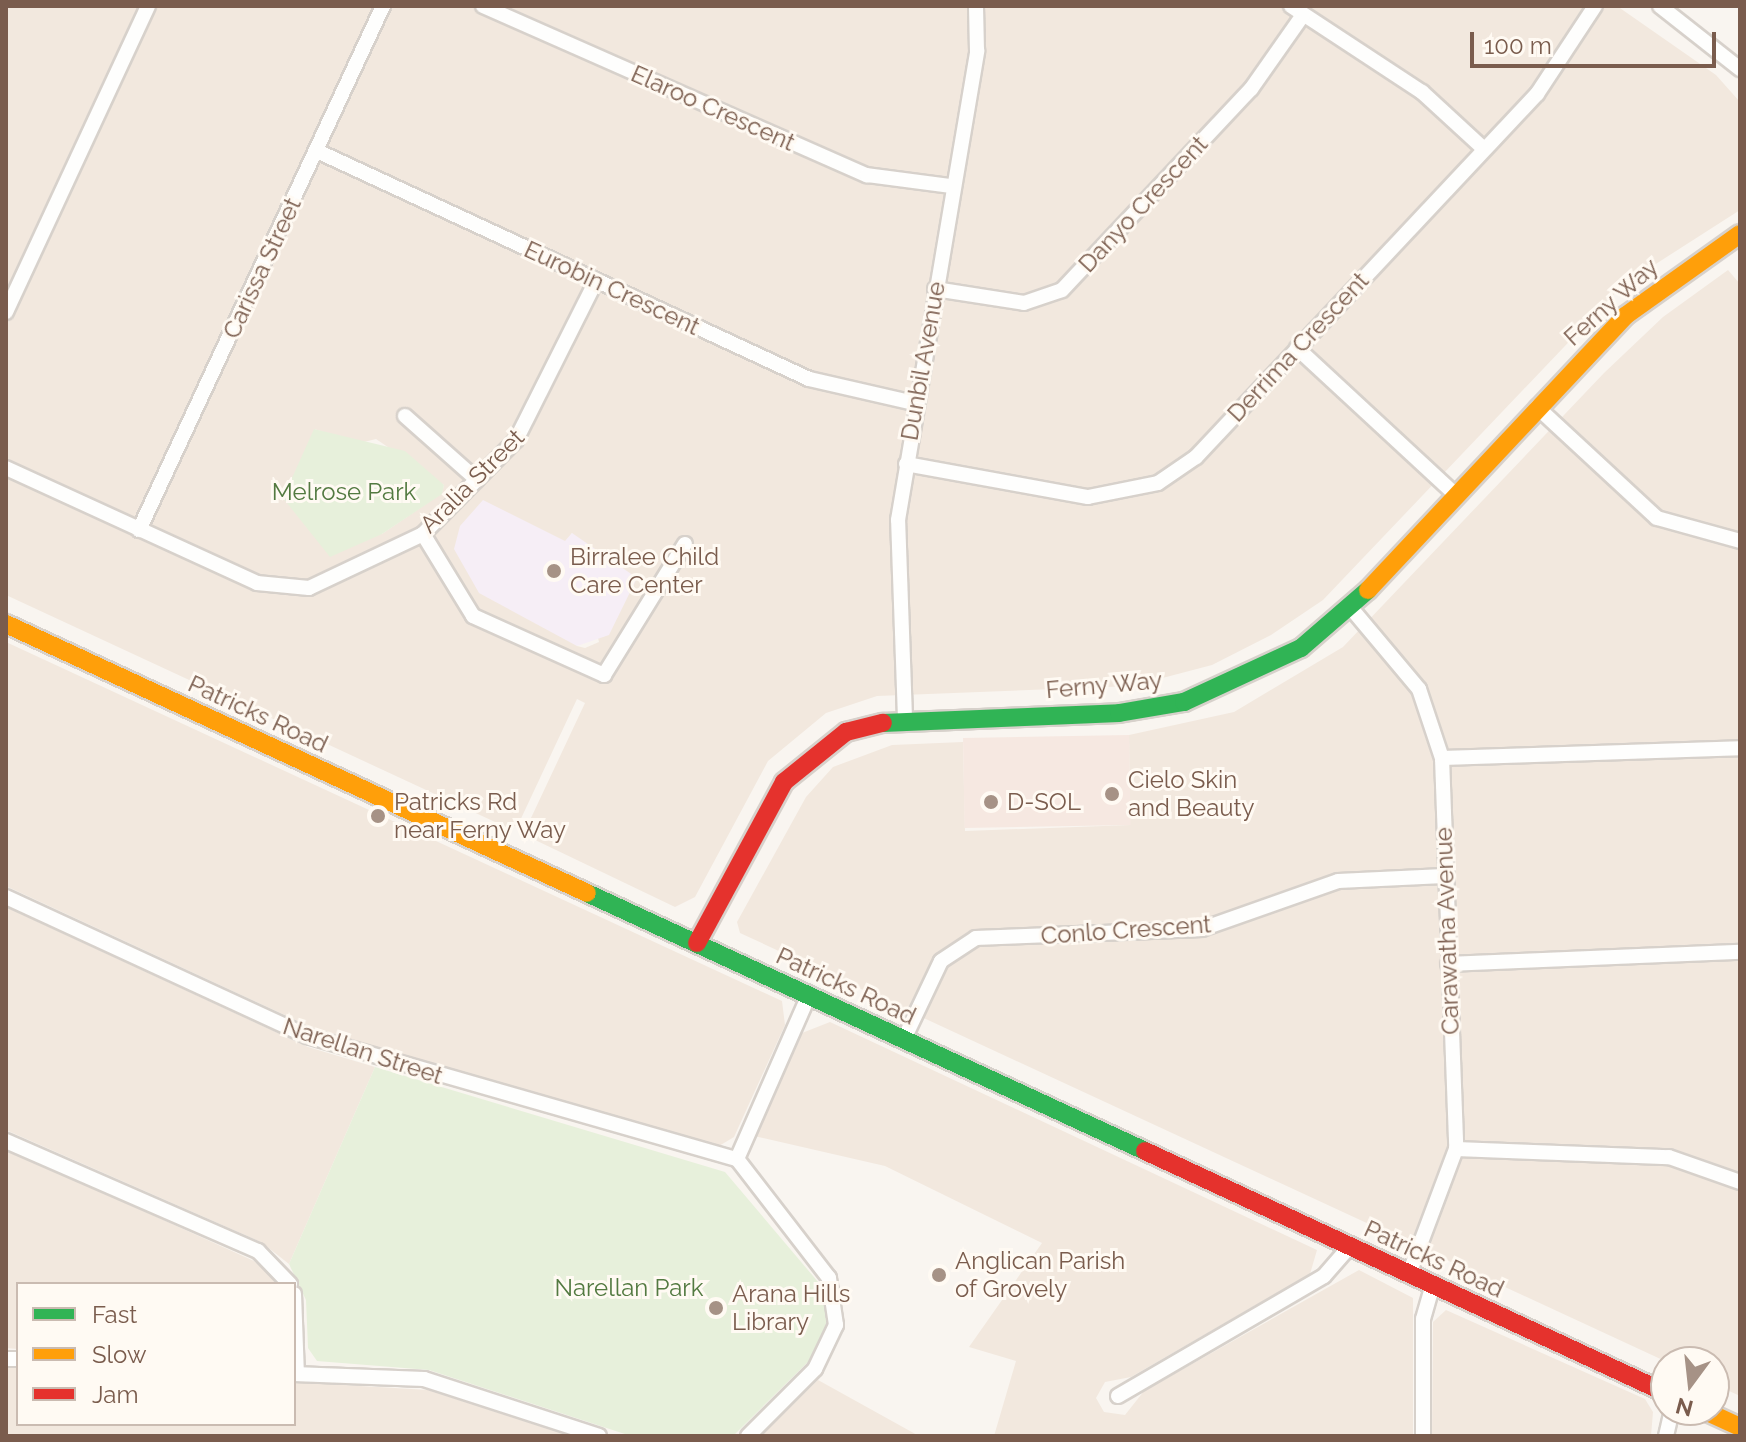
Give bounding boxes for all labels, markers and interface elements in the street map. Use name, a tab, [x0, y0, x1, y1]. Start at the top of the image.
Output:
scale bar	[1474, 16, 1720, 66]
text: 100 m	[1484, 31, 1552, 60]
street label: Elaroo Crescent	[627, 59, 799, 157]
street label: Danyo Crescent	[1072, 130, 1214, 278]
street label: Carissa Street	[217, 193, 307, 343]
street label: Eurobin Crescent	[520, 235, 704, 341]
street label: Ferny Way	[1557, 252, 1665, 352]
street label: Derrima Crescent	[1221, 266, 1375, 428]
street label: Dunbil Avenue	[895, 279, 951, 443]
street label: Aralia Street	[414, 423, 530, 539]
park label: Melrose Park	[272, 478, 416, 506]
place label: Birralee Child Care Center	[570, 543, 719, 599]
marker: Birralee Child Care Center	[545, 562, 563, 580]
street label: Ferny Way	[1044, 666, 1164, 704]
street label: Patricks Road	[184, 669, 332, 759]
place label: Cielo Skin and Beauty	[1128, 766, 1255, 822]
marker: Cielo Skin and Beauty	[1103, 785, 1121, 803]
place label: Patricks Rd near Ferny Way	[394, 788, 568, 844]
place label: D-SOL	[1007, 788, 1081, 816]
marker: D-SOL	[982, 793, 1000, 811]
marker: Patricks Rd near Ferny Way	[369, 807, 387, 825]
street label: Carawatha Avenue	[1429, 826, 1465, 1036]
street label: Conlo Crescent	[1040, 910, 1212, 950]
street label: Patricks Road	[772, 941, 920, 1031]
street label: Narellan Street	[279, 1012, 447, 1090]
street label: Patricks Road	[1360, 1214, 1508, 1304]
place label: Anglican Parish of Grovely	[955, 1247, 1125, 1303]
marker: Anglican Parish of Grovely	[930, 1266, 948, 1284]
park label: Narellan Park	[555, 1274, 703, 1302]
place label: Arana Hills Library	[732, 1280, 850, 1336]
legend	[16, 1282, 296, 1426]
marker: Arana Hills Library	[707, 1299, 725, 1317]
text: Fast	[92, 1300, 137, 1329]
text: Slow	[92, 1340, 146, 1369]
north arrow	[1650, 1346, 1730, 1426]
text: Jam	[92, 1380, 138, 1409]
text: N	[1673, 1393, 1696, 1422]

